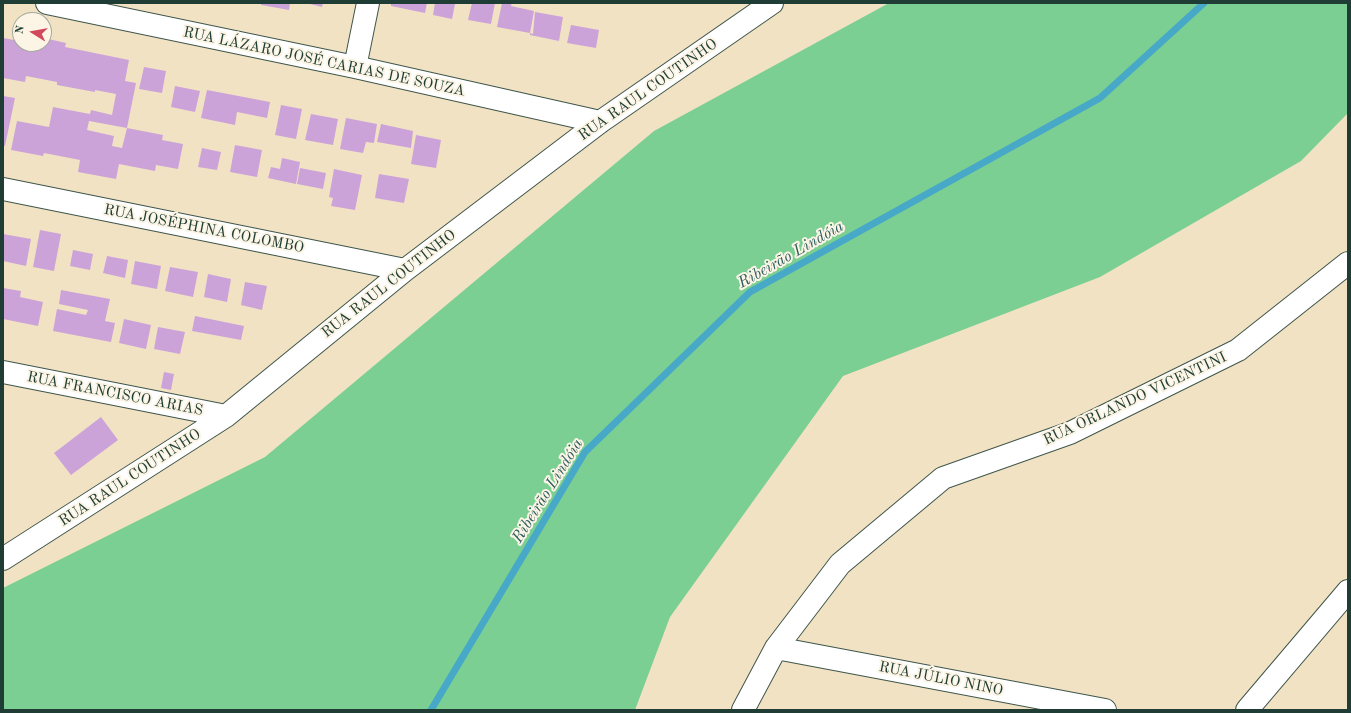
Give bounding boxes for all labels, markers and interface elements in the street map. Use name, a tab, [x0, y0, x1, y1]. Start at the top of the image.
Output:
north arrow	[12, 12, 52, 52]
street label: RUA LÁZARO JOSÉ CARIAS DE SOUZA	[181, 23, 467, 101]
text: N	[15, 25, 27, 35]
street label: RUA RAUL COUTINHO	[575, 35, 721, 145]
street label: RUA JOSÉPHINA COLOMBO	[102, 201, 306, 257]
water label: Ribeirão Lindóia	[735, 217, 847, 293]
street label: RUA RAUL COUTINHO	[318, 226, 460, 342]
street label: RUA ORLANDO VICENTINI	[1040, 349, 1230, 449]
street label: RUA FRANCISCO ARIAS	[25, 368, 205, 420]
street label: RUA RAUL COUTINHO	[56, 425, 204, 531]
water label: Ribeirão Lindóia	[508, 435, 588, 547]
street label: RUA JÚLIO NINO	[877, 658, 1005, 700]

